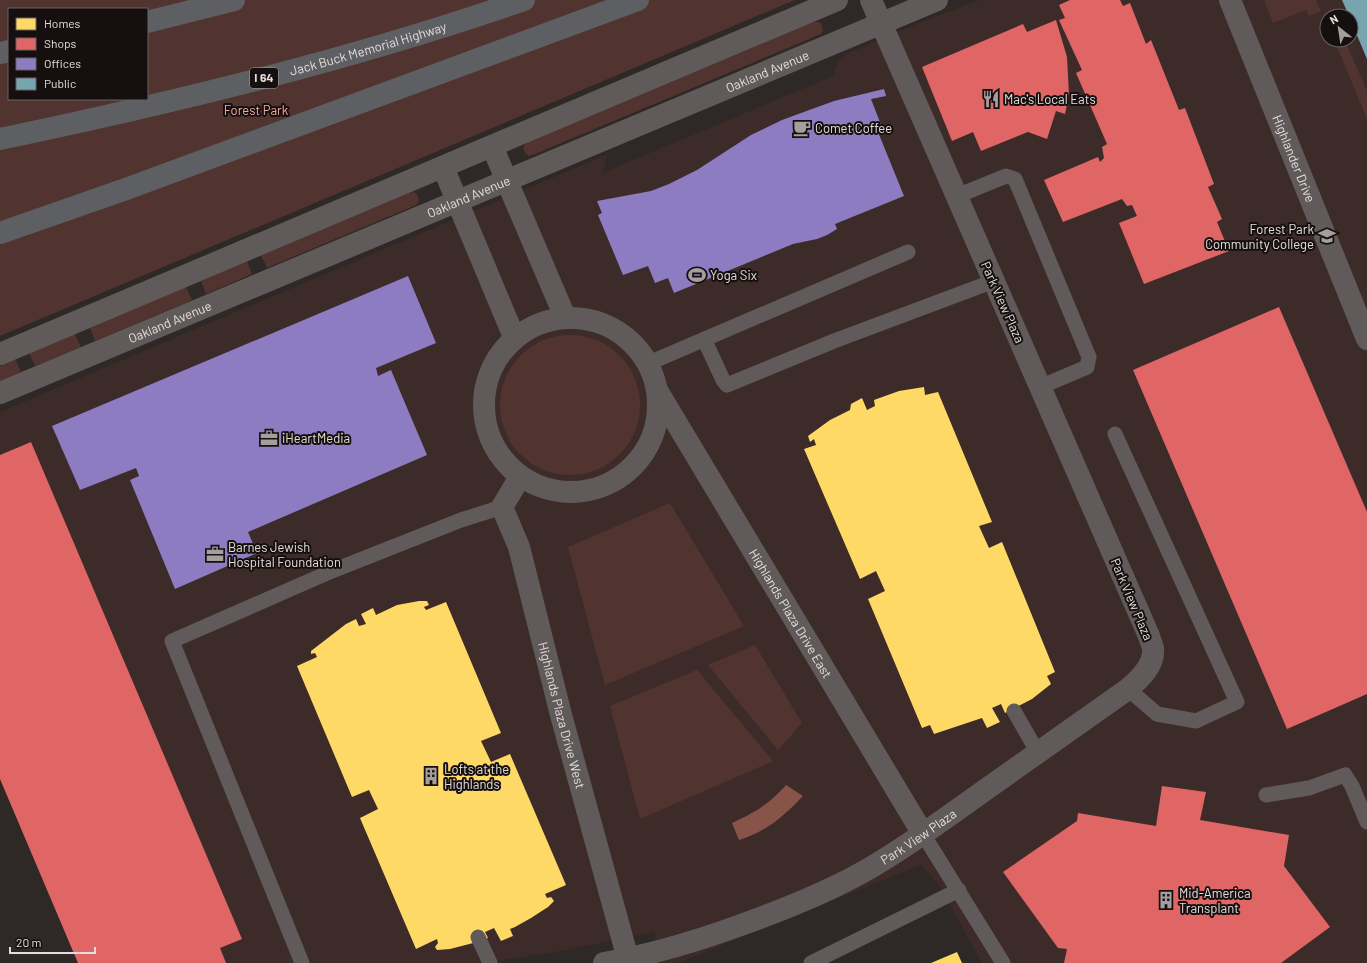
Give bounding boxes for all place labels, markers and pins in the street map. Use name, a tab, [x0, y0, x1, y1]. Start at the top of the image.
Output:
restaurant icon: Mac's Local Eats	[981, 89, 1001, 109]
place label: Mac's Local Eats	[1004, 91, 1096, 107]
cafe icon: Comet Coffee	[792, 118, 812, 138]
place label: Comet Coffee	[815, 120, 892, 136]
place label: Forest Park Community College	[1205, 221, 1314, 252]
school or university icon: Forest Park Community College	[1317, 226, 1337, 246]
sports icon: Yoga Six	[687, 265, 707, 285]
place label: Yoga Six	[710, 267, 757, 283]
office icon: iHeartMedia	[259, 428, 279, 448]
place label: iHeartMedia	[282, 430, 350, 446]
place label: Barnes Jewish Hospital Foundation	[228, 539, 341, 570]
office icon: Barnes Jewish Hospital Foundation	[205, 544, 225, 564]
place label: Lofts at the Highlands	[444, 761, 509, 792]
building icon: Lofts at the Highlands	[421, 766, 441, 786]
place label: Mid-America Transplant	[1179, 885, 1251, 916]
building icon: Mid-America Transplant	[1156, 890, 1176, 910]

